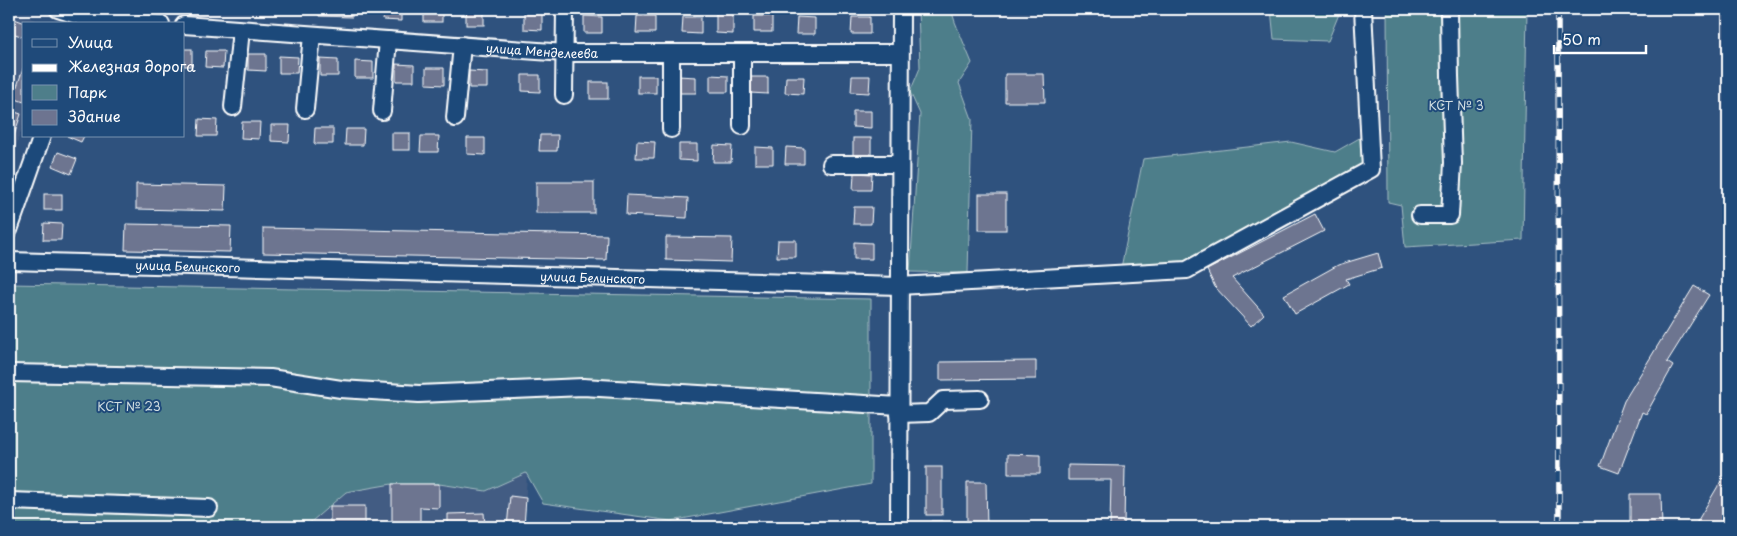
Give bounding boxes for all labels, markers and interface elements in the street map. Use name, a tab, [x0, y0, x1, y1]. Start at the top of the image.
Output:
legend	[22, 22, 185, 138]
scale bar	[1554, 22, 1647, 54]
text: 50 m	[1562, 27, 1601, 50]
text: Улица	[68, 30, 113, 53]
street label: улица Менделеева	[485, 38, 599, 62]
text: Железная дорога	[68, 54, 196, 77]
text: Парк	[68, 80, 107, 103]
park label: КСТ № 3	[1428, 96, 1484, 114]
text: Здание	[68, 104, 121, 127]
street label: улица Белинского	[135, 256, 241, 277]
street label: улица Белинского	[540, 267, 646, 288]
park label: КСТ № 23	[97, 397, 161, 415]

